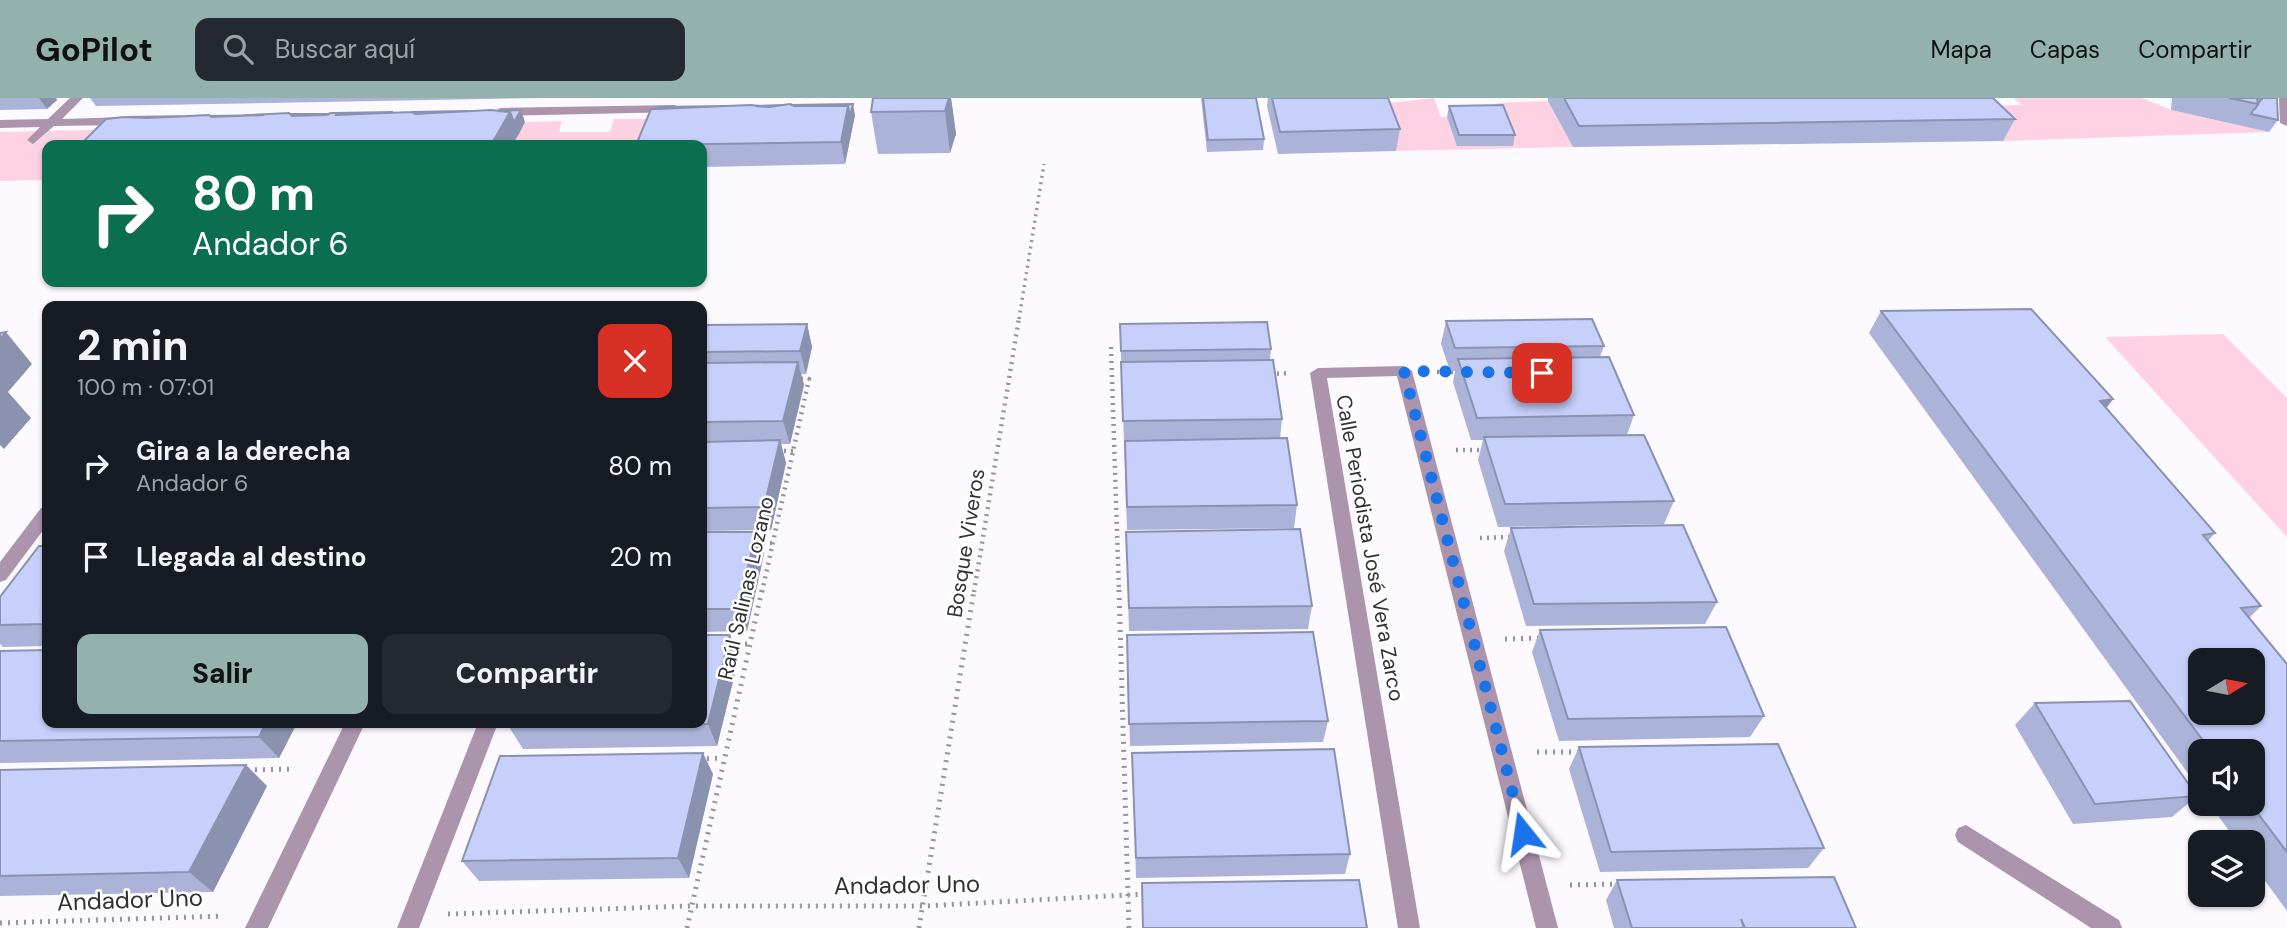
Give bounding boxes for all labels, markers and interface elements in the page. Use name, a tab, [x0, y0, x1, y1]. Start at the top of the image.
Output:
search box	[195, 18, 685, 81]
text: GoPilot	[35, 28, 153, 71]
icon: search	[219, 30, 257, 68]
text: Buscar aquí	[275, 32, 415, 66]
text: Mapa	[1930, 34, 1992, 65]
text: Capas	[2030, 34, 2100, 65]
text: Compartir	[2138, 34, 2252, 65]
text: 80 m	[192, 161, 315, 225]
icon: right	[77, 168, 168, 259]
text: Andador 6	[192, 223, 349, 265]
text: 2 min	[77, 318, 188, 373]
button: close	[598, 324, 672, 398]
pin	[1512, 343, 1572, 403]
icon: arrive	[1523, 354, 1561, 392]
text: 100 m · 07:01	[77, 372, 214, 402]
street label: Calle Periodista José Vera Zarco	[1329, 393, 1411, 703]
text: Gira a la derecha	[136, 434, 351, 468]
icon: right	[77, 447, 115, 485]
text: 80 m	[608, 449, 672, 483]
street label: Bosque Viveros	[940, 467, 992, 619]
text: Andador 6	[136, 468, 249, 498]
street label: Raúl Salinas Lozano	[711, 494, 781, 682]
icon: arrive	[77, 538, 115, 576]
text: Llegada al destino	[136, 540, 367, 574]
text: 20 m	[609, 540, 672, 574]
button: Salir	[77, 634, 368, 714]
button: Compartir	[382, 634, 672, 714]
north arrow	[2188, 648, 2264, 724]
map controls	[2188, 648, 2265, 907]
button: sound	[2188, 739, 2265, 816]
position arrow	[1486, 796, 1560, 870]
button: layers	[2188, 830, 2265, 907]
street label: Andador Uno	[834, 868, 980, 901]
street label: Andador Uno	[56, 881, 204, 918]

